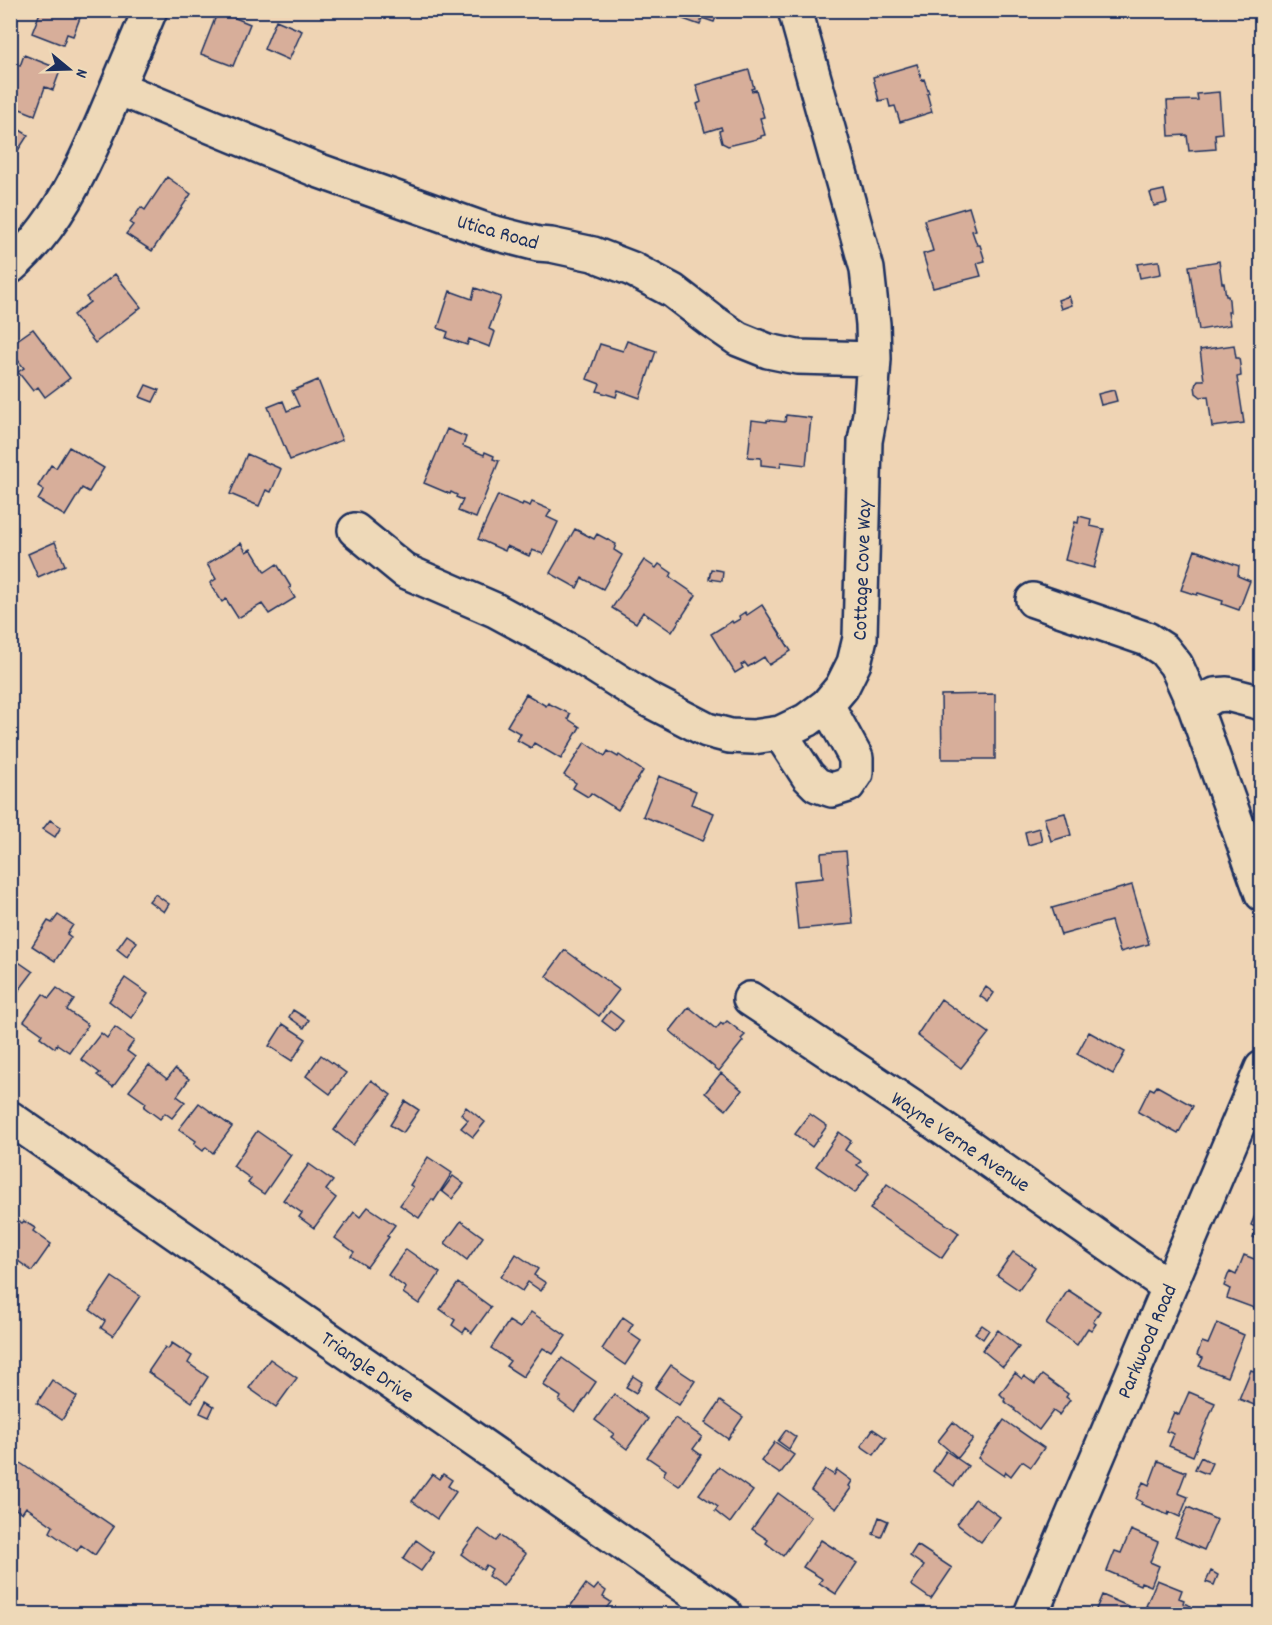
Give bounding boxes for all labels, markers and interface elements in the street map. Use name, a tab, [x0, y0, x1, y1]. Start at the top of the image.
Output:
north arrow	[39, 39, 99, 99]
text: N	[69, 66, 93, 81]
street label: Utica Road	[453, 208, 542, 260]
street label: Cottage Cove Way	[847, 499, 881, 641]
street label: Wayne Verne Avenue	[884, 1086, 1035, 1201]
street label: Parkwood Road	[1111, 1280, 1186, 1404]
street label: Triangle Drive	[313, 1325, 419, 1412]

